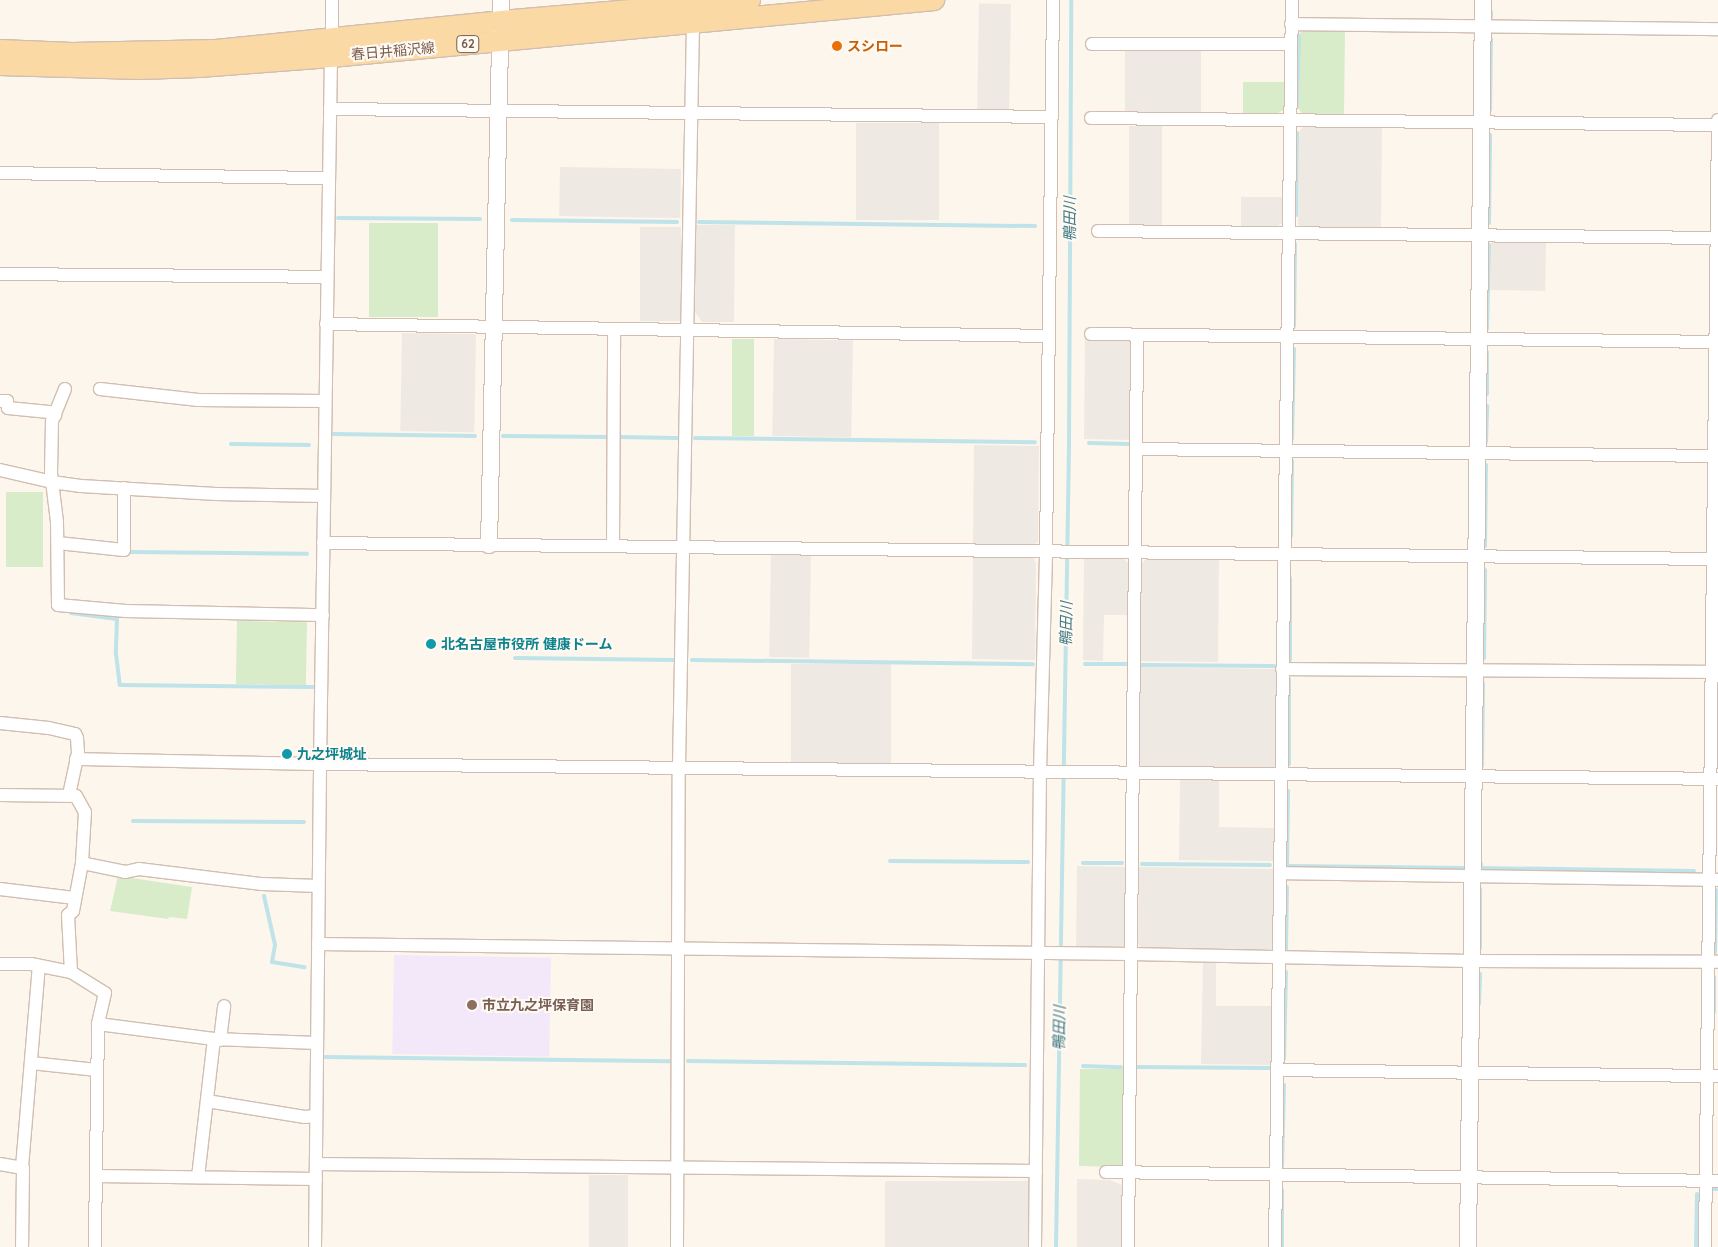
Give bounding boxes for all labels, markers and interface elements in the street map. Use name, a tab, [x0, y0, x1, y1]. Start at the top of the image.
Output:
road number: 62	[456, 34, 480, 54]
place label: スシロー	[847, 38, 903, 54]
street label: 春日井稲沢線	[350, 39, 436, 63]
marker: スシロー	[831, 40, 843, 52]
water label: 鴨田川	[1061, 197, 1079, 241]
water label: 鴨田川	[1057, 601, 1075, 647]
place label: 北名古屋市役所 健康ドーム	[441, 636, 613, 652]
marker: 北名古屋市役所 健康ドーム	[425, 638, 437, 650]
place label: 九之坪城址	[297, 746, 367, 762]
marker: 九之坪城址	[281, 748, 293, 760]
place label: 市立九之坪保育園	[482, 997, 594, 1013]
marker: 市立九之坪保育園	[466, 999, 478, 1011]
water label: 鴨田川	[1050, 1005, 1068, 1051]

